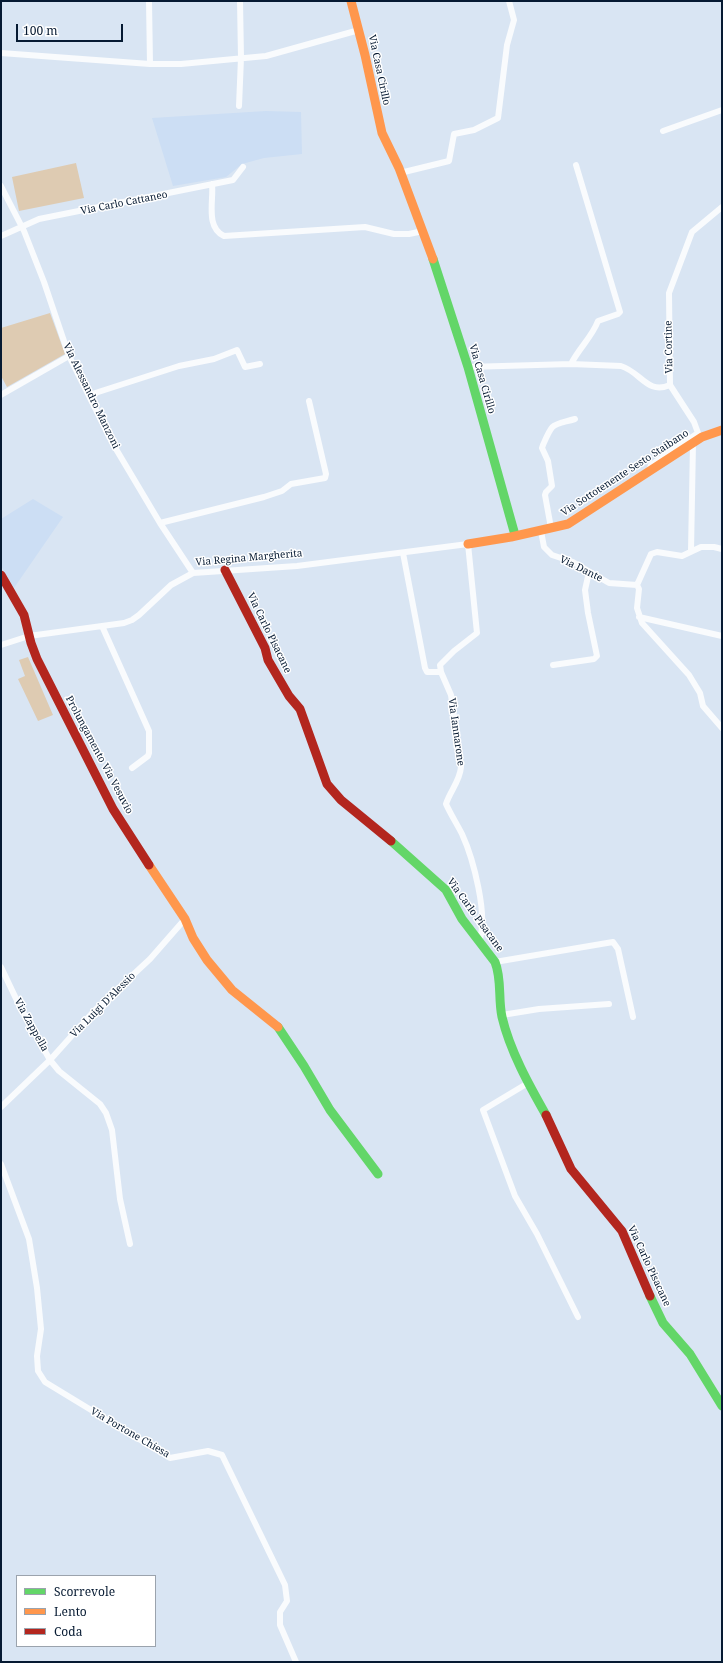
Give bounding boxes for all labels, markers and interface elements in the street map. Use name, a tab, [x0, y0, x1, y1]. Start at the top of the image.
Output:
scale bar	[18, 16, 125, 42]
text: 100 m	[23, 22, 58, 39]
street label: Via Casa Cirillo	[366, 34, 392, 106]
street label: Via Carlo Cattaneo	[80, 189, 168, 217]
street label: Via Cortine	[663, 320, 675, 374]
street label: Via Alessandro Manzoni	[60, 341, 122, 451]
street label: Via Casa Cirillo	[466, 343, 498, 415]
street label: Via Sottotenente Sesto Staibano	[559, 427, 691, 519]
street label: Via Regina Margherita	[195, 547, 303, 569]
street label: Via Dante	[558, 553, 604, 585]
street label: Via Carlo Pisacane	[244, 591, 294, 675]
street label: Prolungamento Via Vesuvio	[63, 694, 135, 816]
street label: Via Iannarone	[445, 697, 467, 767]
street label: Via Carlo Pisacane	[444, 876, 506, 954]
street label: Via Luigi D'Alessio	[68, 970, 138, 1040]
street label: Via Zappella	[11, 996, 51, 1054]
street label: Via Carlo Pisacane	[625, 1224, 673, 1308]
street label: Via Portone Chiesa	[88, 1405, 172, 1461]
legend	[16, 1575, 156, 1647]
text: Scorrevole	[54, 1583, 115, 1600]
text: Lento	[54, 1603, 87, 1620]
text: Coda	[54, 1623, 82, 1640]

